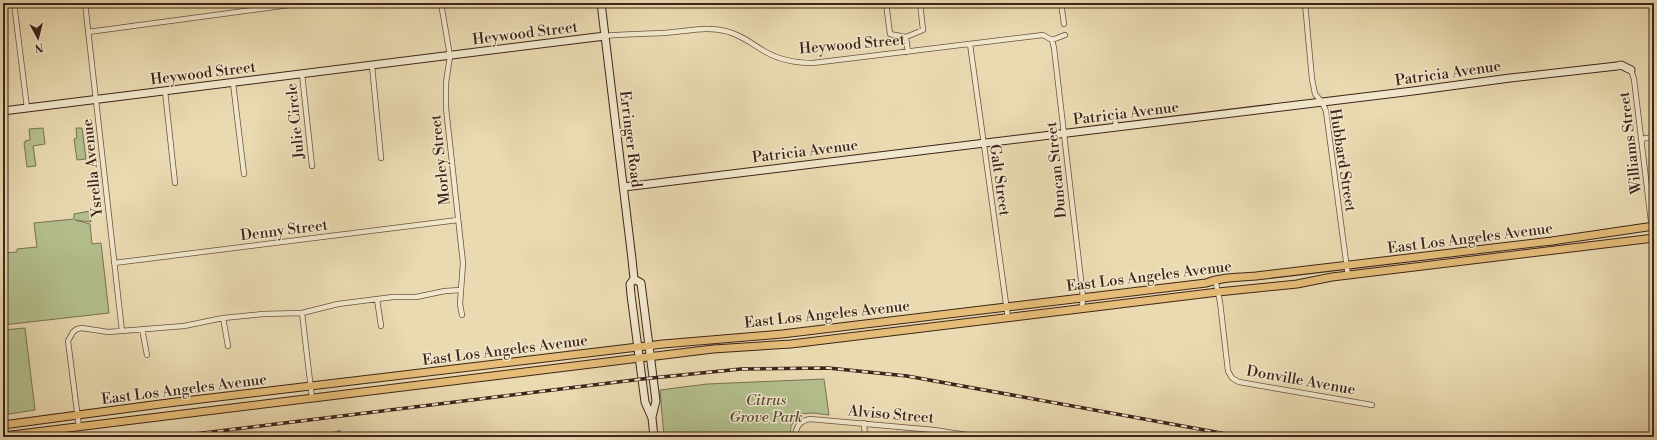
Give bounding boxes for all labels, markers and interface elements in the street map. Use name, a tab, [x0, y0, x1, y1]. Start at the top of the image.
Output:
north arrow	[18, 18, 58, 58]
street label: Heywood Street	[471, 18, 580, 49]
street label: Heywood Street	[798, 30, 906, 59]
text: N	[34, 39, 44, 54]
street label: Patricia Avenue	[1394, 57, 1502, 90]
street label: Heywood Street	[149, 58, 258, 89]
street label: Julie Circle	[282, 82, 309, 161]
street label: Erringer Road	[615, 90, 646, 189]
street label: Williams Street	[1615, 90, 1646, 196]
street label: Patricia Avenue	[1072, 98, 1180, 129]
street label: Hubbard Street	[1325, 107, 1360, 214]
street label: Morley Street	[426, 113, 455, 206]
street label: Ysrella Avenue	[78, 118, 107, 219]
street label: Duncan Street	[1042, 120, 1071, 219]
street label: Patricia Avenue	[751, 136, 859, 167]
street label: Galt Street	[985, 143, 1014, 218]
street label: Denny Street	[239, 216, 330, 245]
street label: East Los Angeles Avenue	[1386, 219, 1554, 258]
street label: East Los Angeles Avenue	[1065, 257, 1233, 296]
street label: East Los Angeles Avenue	[743, 296, 911, 333]
street label: East Los Angeles Avenue	[421, 331, 589, 370]
street label: Donville Avenue	[1245, 362, 1357, 399]
street label: East Los Angeles Avenue	[100, 370, 268, 409]
park label: Citrus Grove Park	[729, 391, 803, 427]
street label: Alviso Street	[846, 401, 935, 428]

